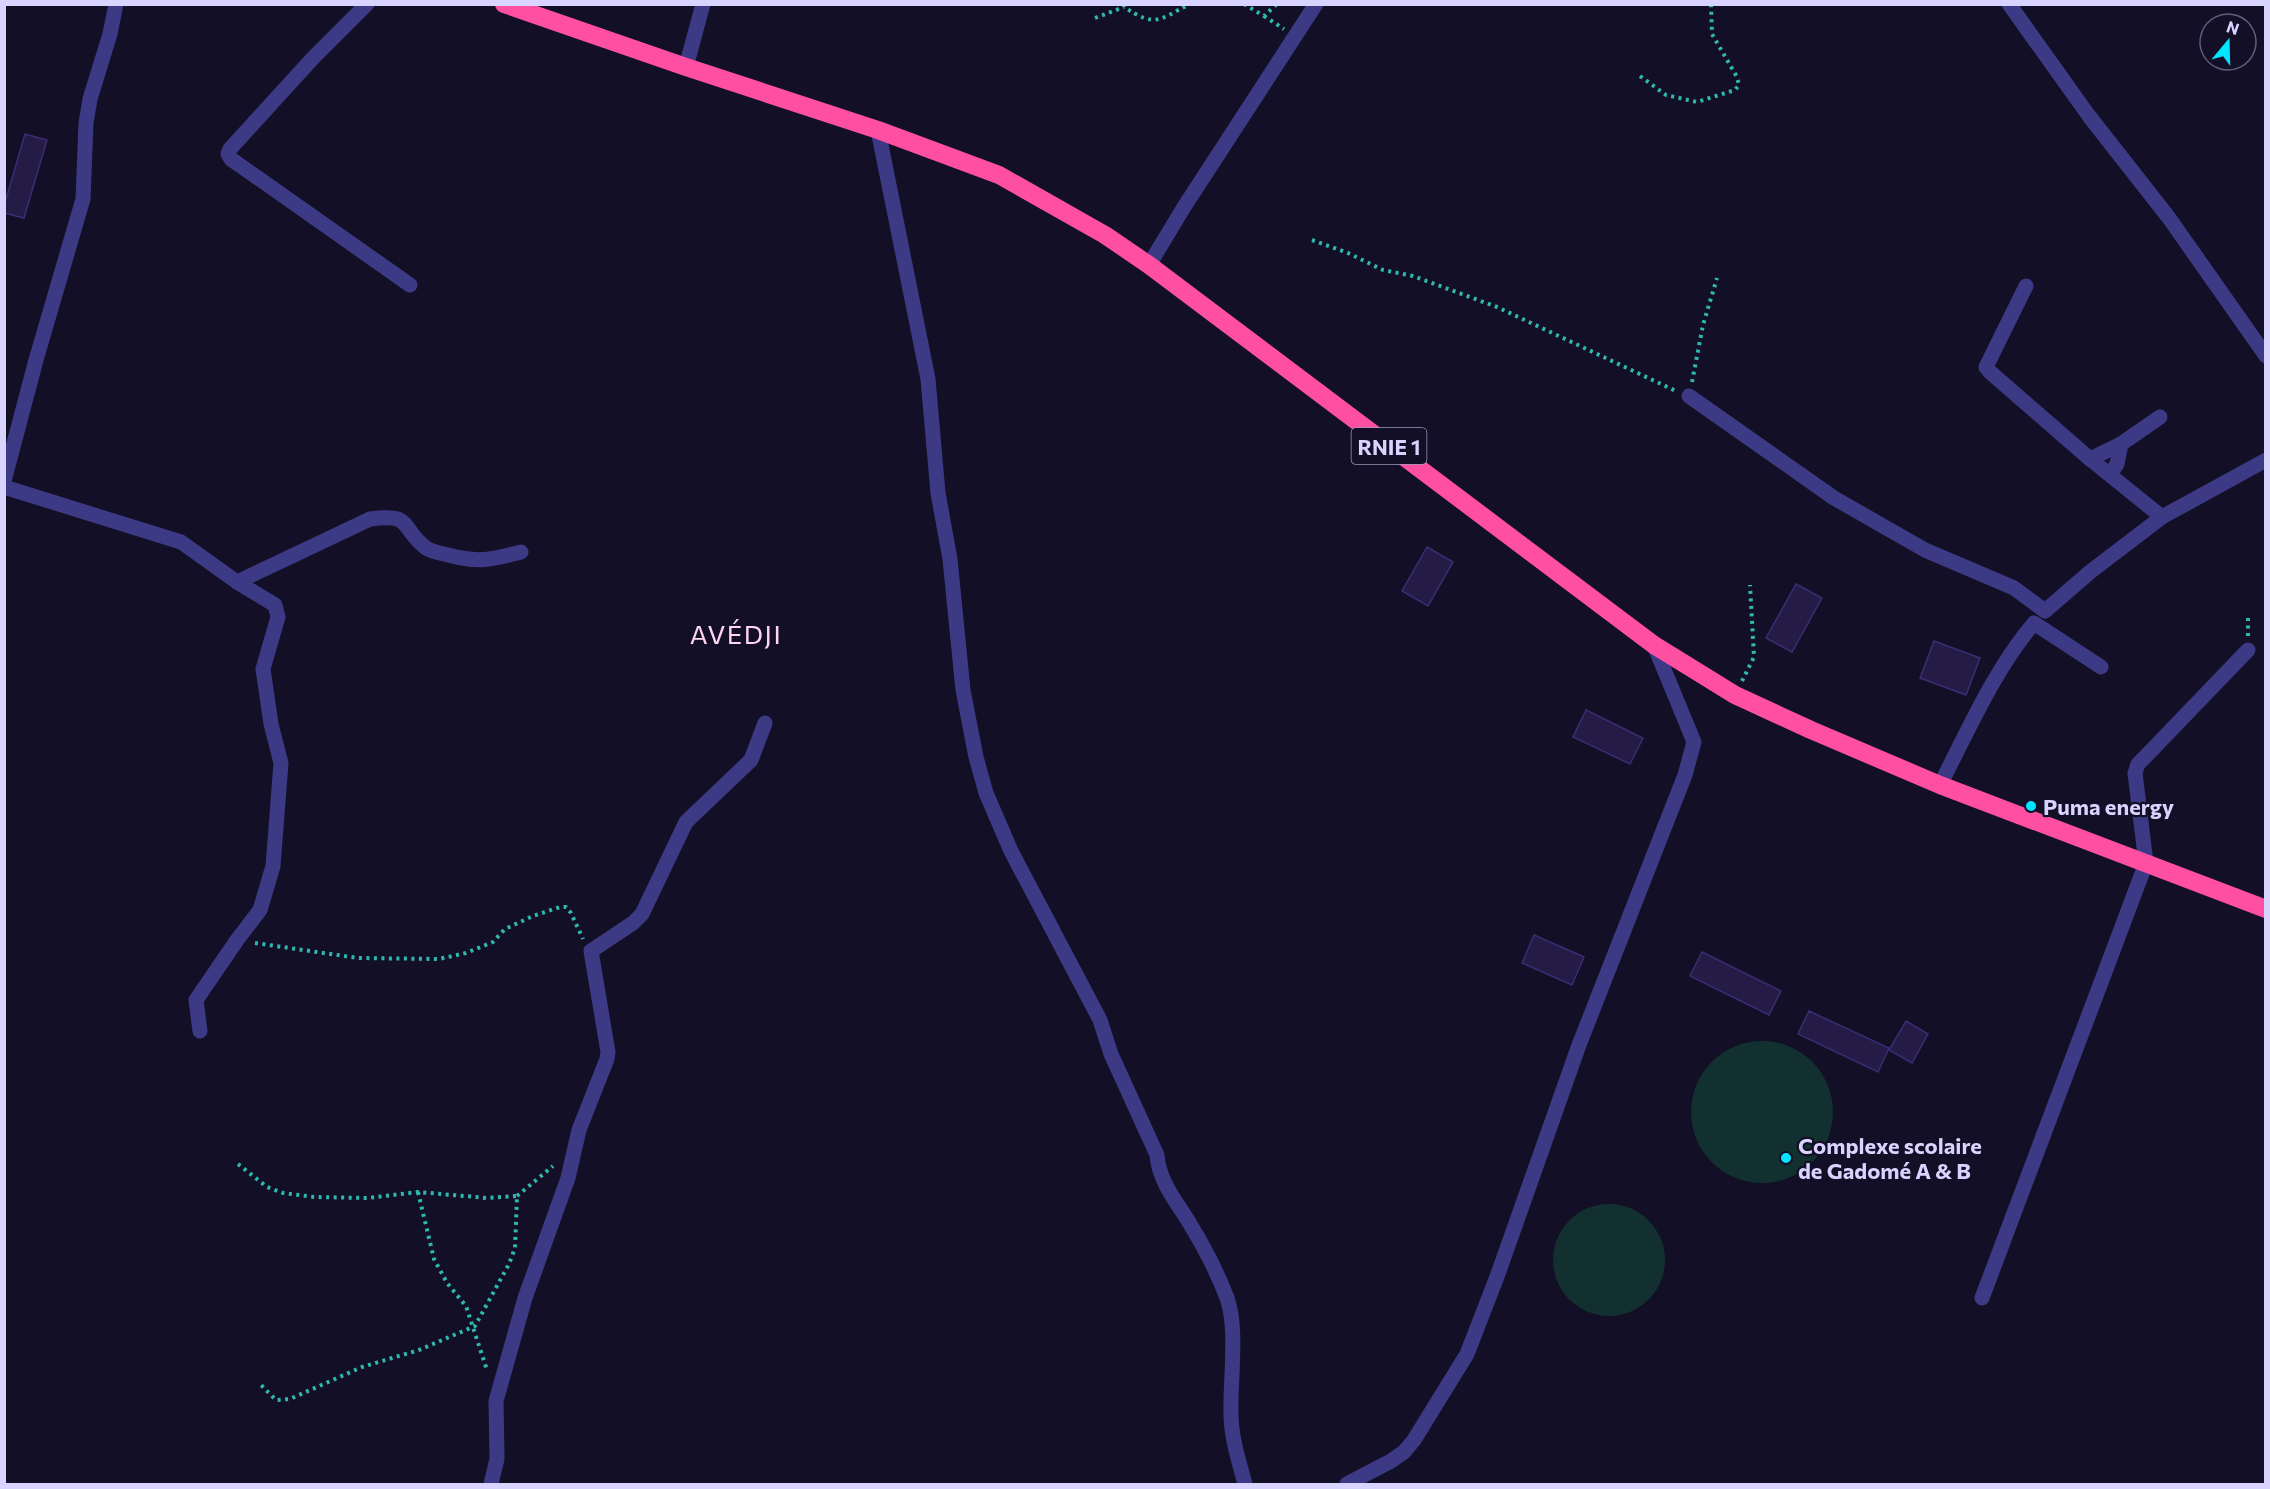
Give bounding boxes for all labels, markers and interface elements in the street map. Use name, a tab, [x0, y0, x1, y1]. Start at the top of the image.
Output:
north arrow	[2198, 12, 2258, 72]
text: N	[2224, 16, 2242, 38]
road number: RNIE 1	[1352, 428, 1426, 464]
district label: AVÉDJI	[690, 618, 782, 649]
place label: Puma energy	[2043, 793, 2174, 820]
marker: Puma energy	[2024, 799, 2038, 813]
place label: Complexe scolaire de Gadomé A & B	[1798, 1132, 1982, 1184]
marker: Complexe scolaire de Gadomé A & B	[1779, 1151, 1793, 1165]

